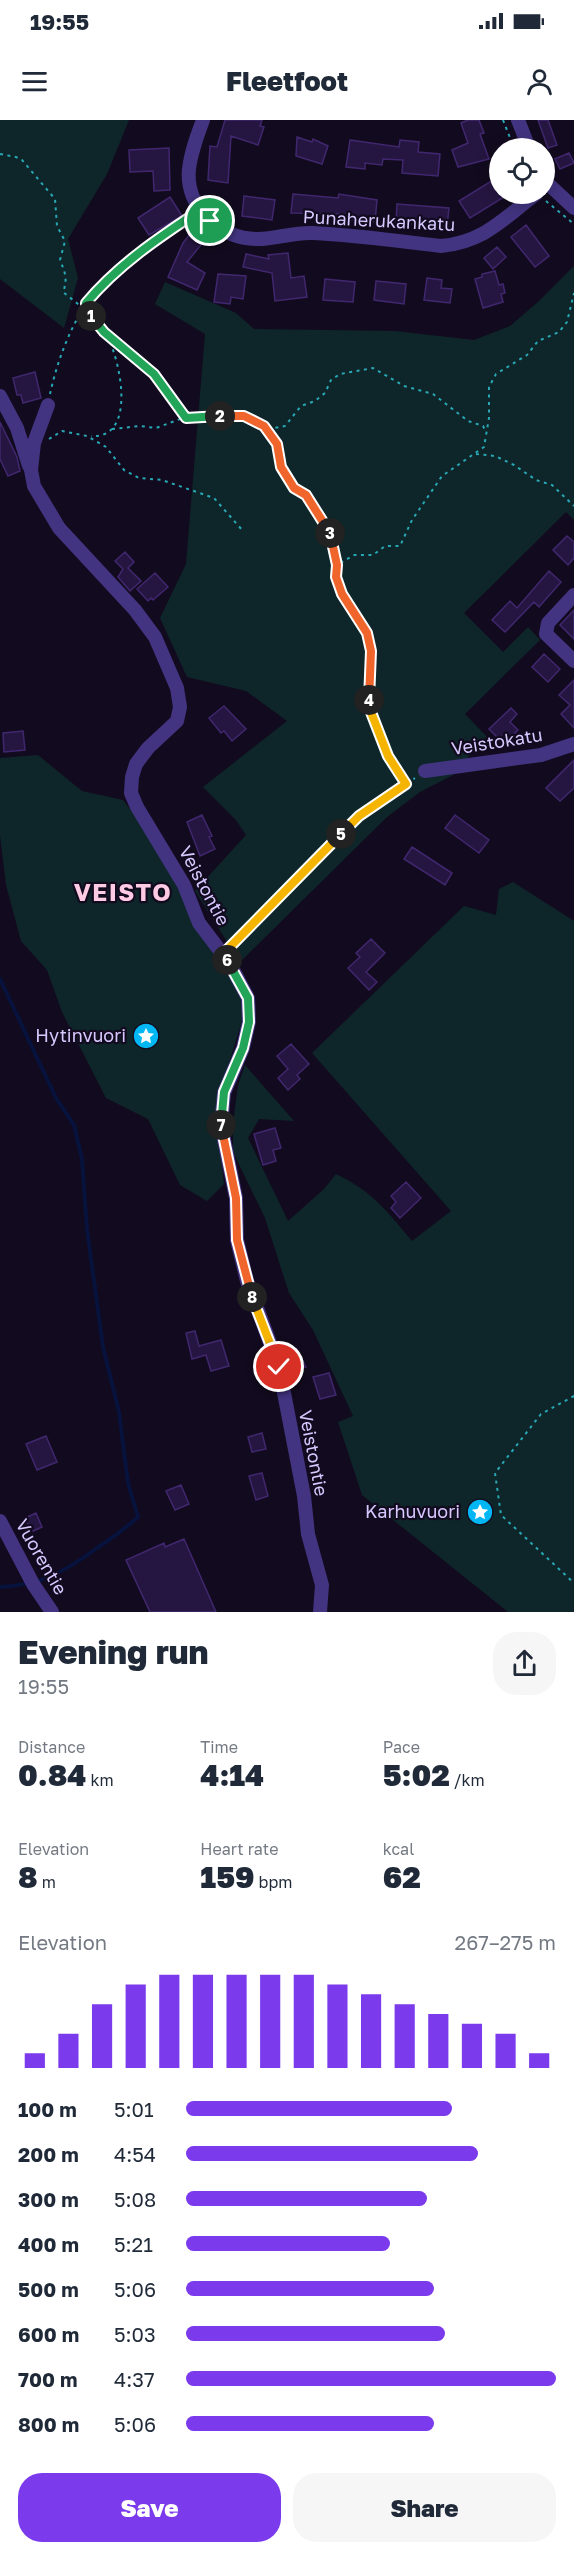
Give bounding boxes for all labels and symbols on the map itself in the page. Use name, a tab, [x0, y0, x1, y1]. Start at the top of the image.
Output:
pin	[184, 195, 235, 246]
street label: Punaherukankatu	[302, 205, 456, 235]
pin: 1	[76, 301, 106, 331]
pin: 2	[205, 401, 235, 431]
pin: 3	[315, 518, 345, 548]
pin: 4	[354, 685, 384, 715]
street label: Veistokatu	[450, 723, 544, 759]
pin: 5	[326, 819, 356, 849]
street label: Veistontie	[175, 842, 235, 929]
district label: VEISTO	[74, 877, 172, 906]
pin: 6	[212, 945, 242, 975]
place icon: Hytinvuori	[131, 1021, 161, 1051]
place label: Hytinvuori	[35, 1024, 126, 1046]
pin: 7	[206, 1110, 236, 1140]
pin: 8	[237, 1282, 267, 1312]
pin	[253, 1341, 304, 1392]
street label: Veistontie	[295, 1408, 333, 1498]
place icon: Karhuvuori	[465, 1497, 495, 1527]
place label: Karhuvuori	[365, 1500, 460, 1522]
street label: Vuorentie	[11, 1515, 72, 1598]

